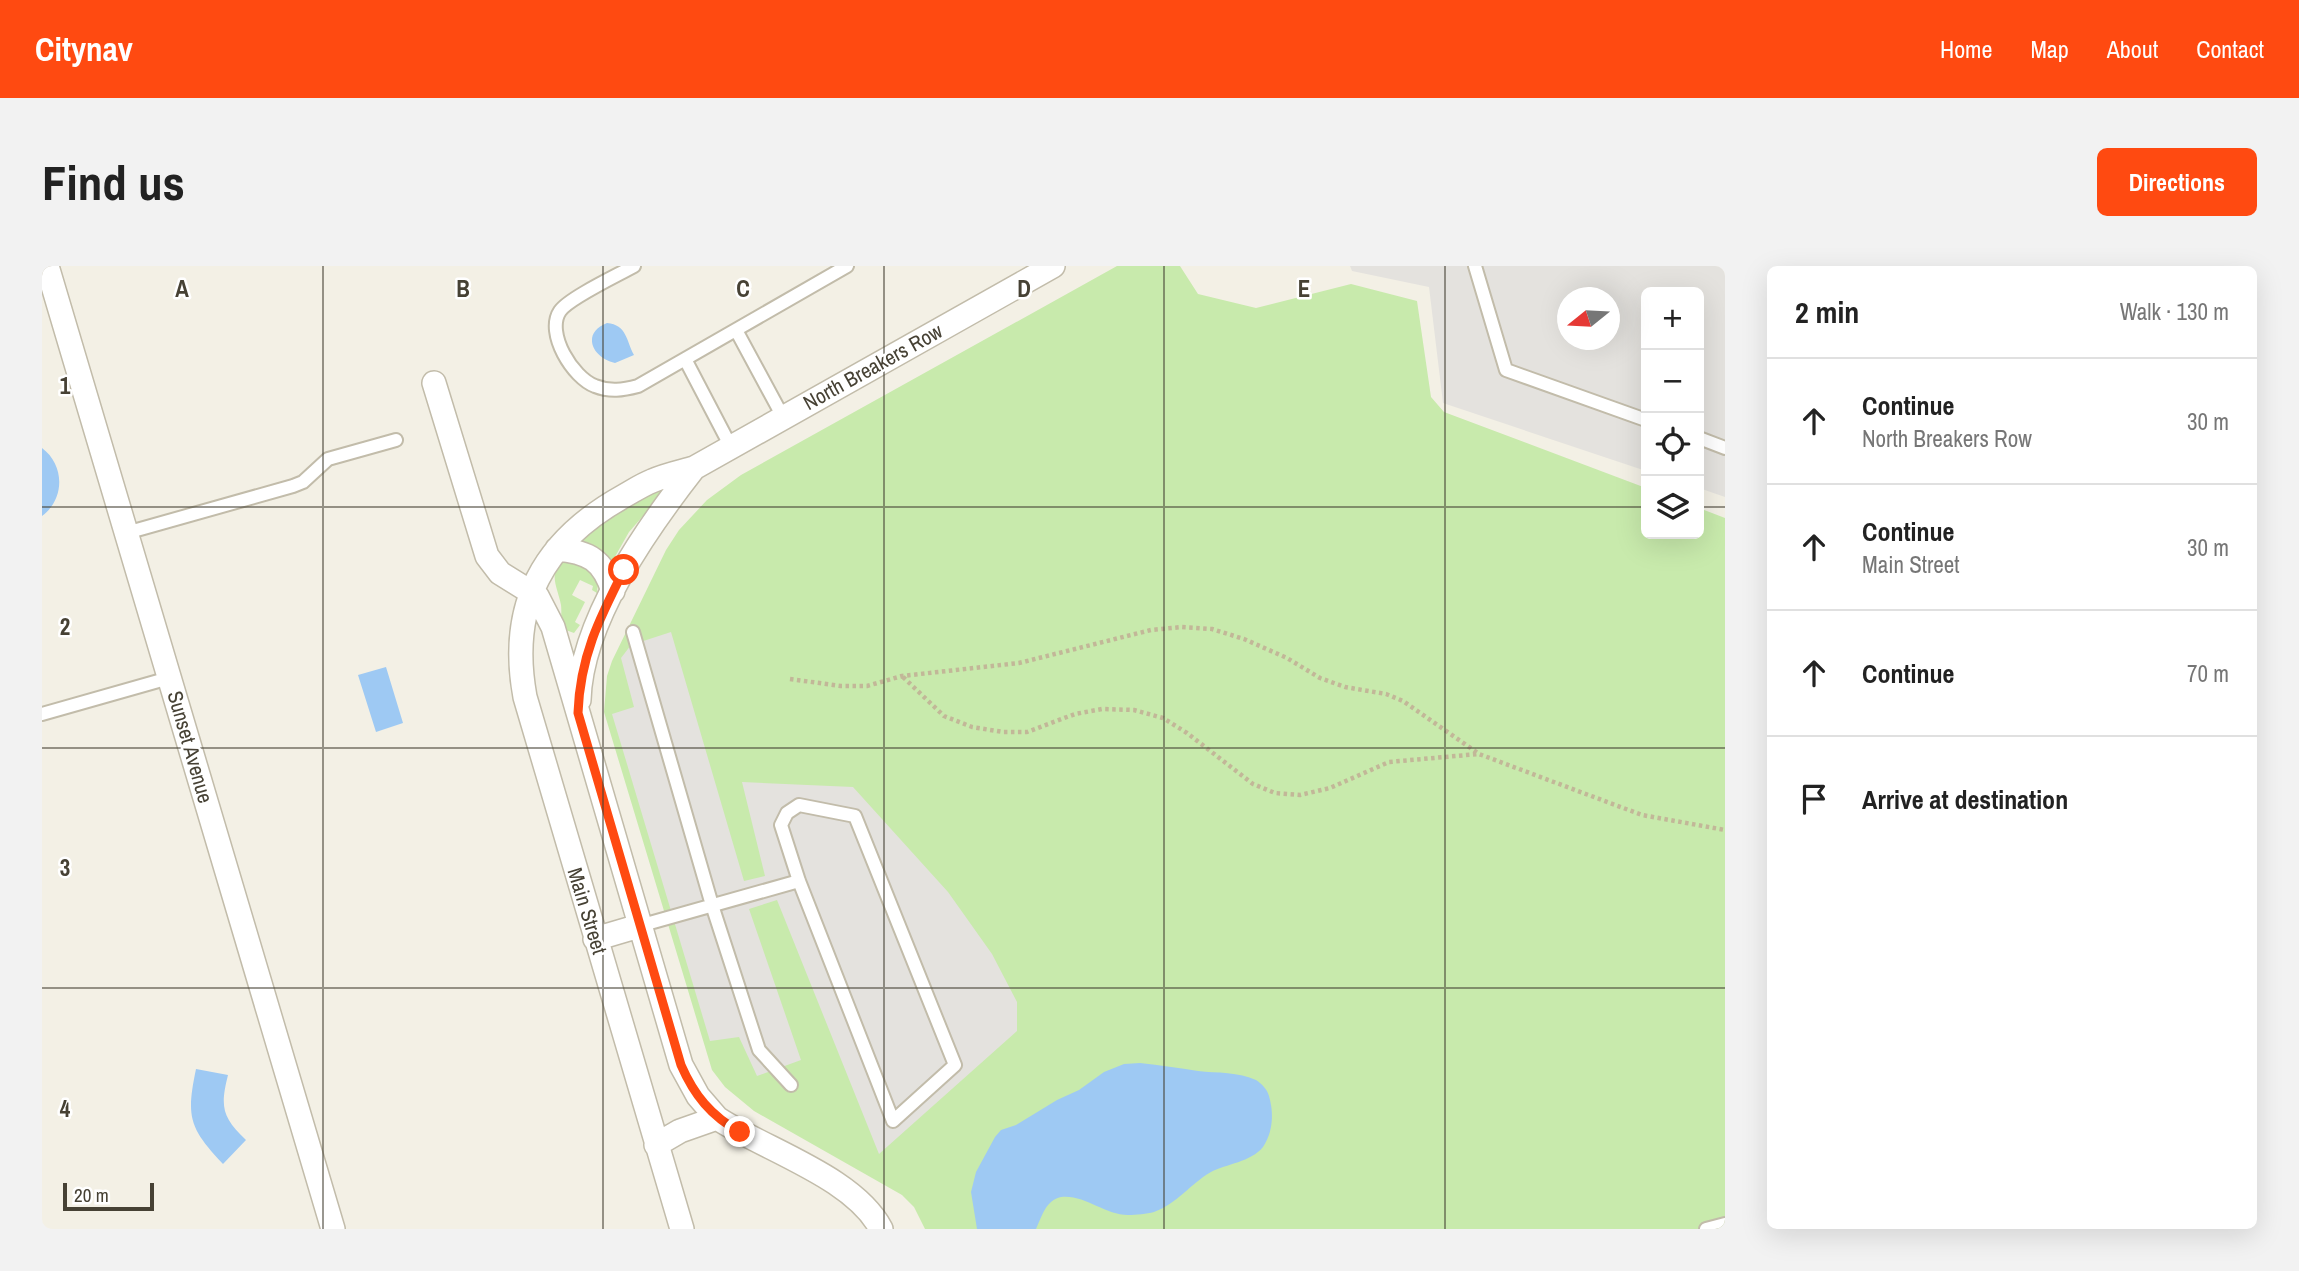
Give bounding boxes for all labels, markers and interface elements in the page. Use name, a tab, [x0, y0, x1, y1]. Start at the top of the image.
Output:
text: Citynav	[35, 27, 133, 71]
text: Home	[1940, 33, 1992, 65]
text: Map	[2030, 33, 2069, 65]
text: About	[2107, 33, 2158, 65]
text: Contact	[2196, 33, 2264, 65]
button: Directions	[2097, 148, 2257, 216]
text: Find us	[42, 149, 185, 215]
text: A	[175, 273, 189, 304]
text: B	[456, 273, 470, 304]
text: C	[736, 273, 750, 304]
text: D	[1017, 273, 1031, 304]
text: E	[1298, 273, 1310, 304]
north arrow	[1557, 287, 1620, 350]
map controls	[1641, 287, 1704, 539]
button: +	[1641, 287, 1704, 350]
text: 2 min	[1795, 292, 1859, 332]
text: Walk · 130 m	[2120, 296, 2229, 327]
street label: North Breakers Row	[798, 316, 948, 417]
button: −	[1641, 350, 1704, 413]
text: 1	[60, 370, 71, 401]
text: Continue	[1862, 388, 1954, 423]
icon: ahead	[1795, 402, 1833, 440]
text: 30 m	[2187, 406, 2229, 437]
button: locate	[1641, 413, 1704, 476]
text: North Breakers Row	[1862, 423, 2032, 454]
button: layers	[1641, 476, 1704, 539]
text: Continue	[1862, 514, 1954, 549]
icon: ahead	[1795, 528, 1833, 566]
text: 30 m	[2187, 532, 2229, 563]
text: Main Street	[1862, 549, 1960, 580]
route start	[608, 554, 639, 585]
text: 2	[60, 611, 70, 642]
icon: ahead	[1795, 654, 1833, 692]
text: Continue	[1862, 656, 1954, 691]
text: 70 m	[2187, 658, 2229, 689]
street label: Sunset Avenue	[161, 687, 220, 806]
icon: arrive	[1795, 780, 1833, 818]
text: Arrive at destination	[1862, 782, 2068, 817]
text: 3	[60, 852, 70, 883]
street label: Main Street	[561, 864, 614, 958]
text: 4	[60, 1093, 71, 1124]
route end	[724, 1116, 755, 1147]
scale bar	[63, 1180, 154, 1212]
text: 20 m	[74, 1182, 109, 1208]

